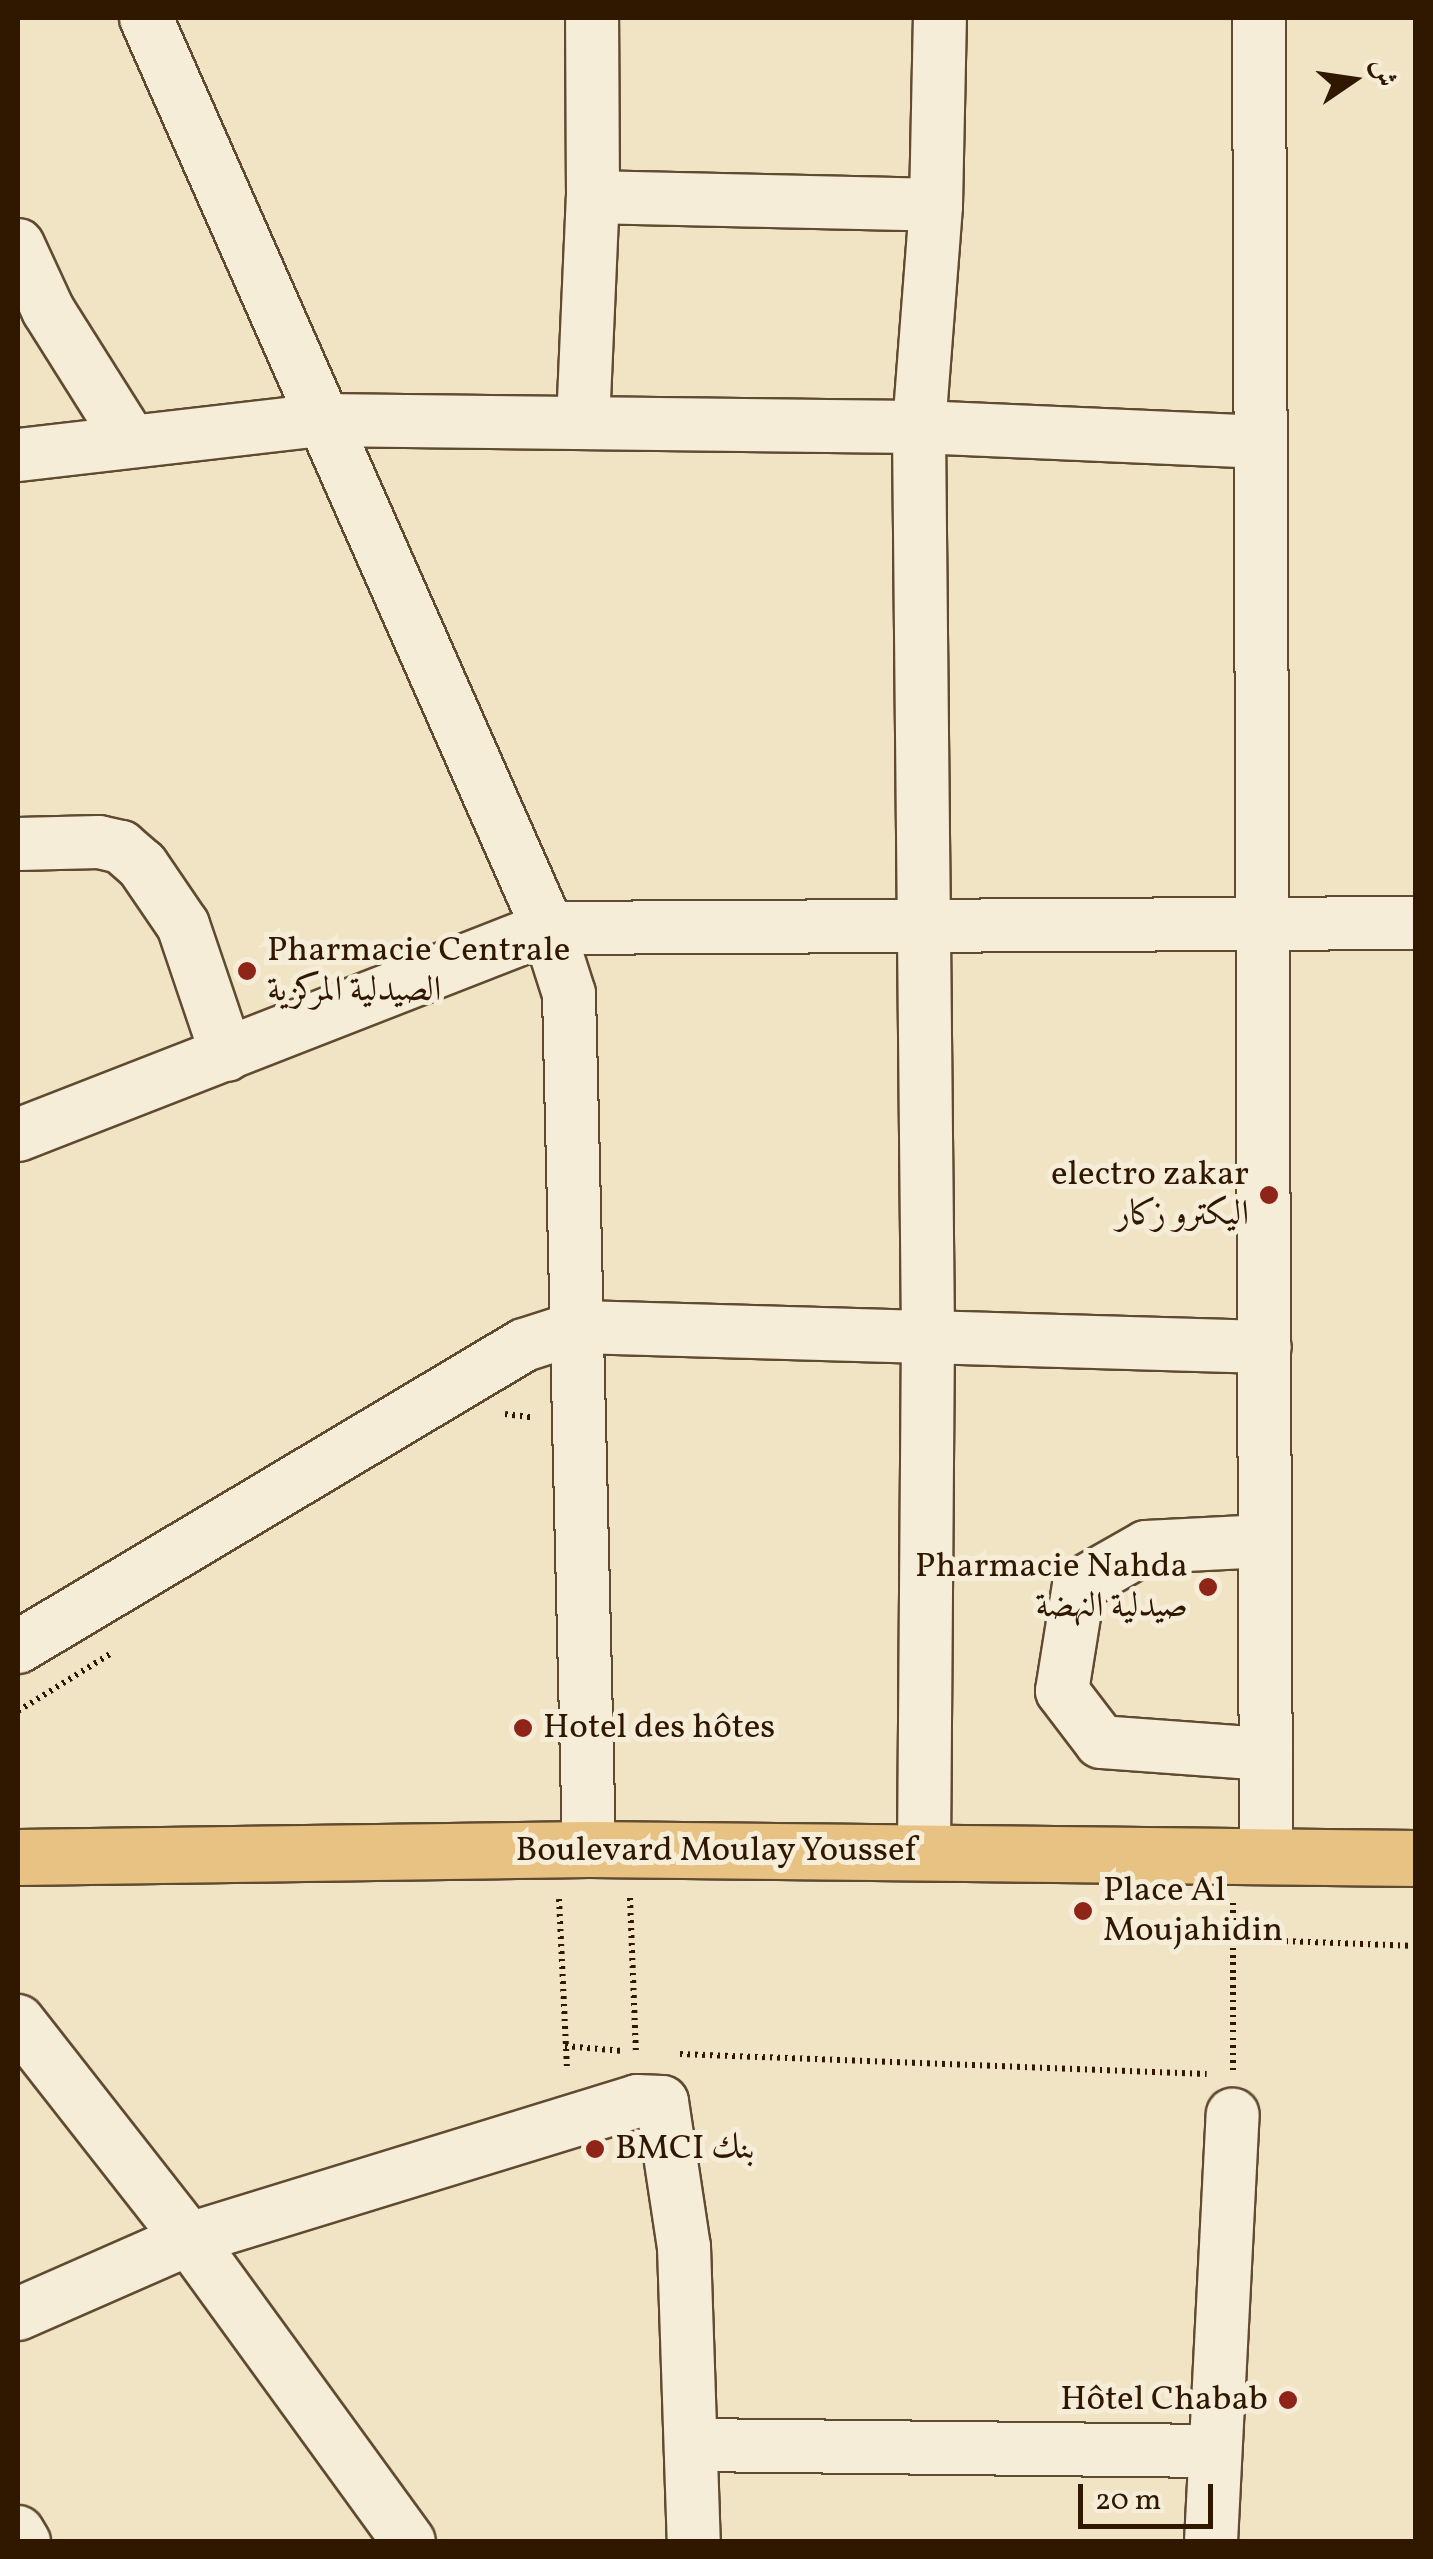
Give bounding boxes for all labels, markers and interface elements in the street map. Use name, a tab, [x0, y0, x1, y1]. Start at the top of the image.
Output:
north arrow	[1303, 30, 1403, 130]
text: ش	[1361, 55, 1405, 91]
place label: Pharmacie Centrale الصيدلية المركزية	[267, 930, 570, 1012]
marker: Pharmacie Centrale الصيدلية المركزية	[236, 960, 258, 982]
place label: electro zakar اليكترو زكار	[1051, 1154, 1249, 1236]
marker: electro zakar اليكترو زكار	[1258, 1184, 1280, 1206]
place label: Pharmacie Nahda صيدلية النهضة	[915, 1546, 1188, 1628]
marker: Pharmacie Nahda صيدلية النهضة	[1197, 1576, 1219, 1598]
place label: Hotel des hôtes	[543, 1707, 775, 1749]
marker: Hotel des hôtes	[512, 1717, 534, 1739]
street label: Boulevard Moulay Youssef	[515, 1830, 917, 1872]
place label: Place Al Moujahidin	[1103, 1870, 1283, 1952]
marker: Place Al Moujahidin	[1072, 1900, 1094, 1922]
place label: BMCI بنك	[615, 2128, 755, 2170]
marker: BMCI بنك	[584, 2138, 606, 2160]
place label: Hôtel Chabab	[1060, 2379, 1268, 2421]
marker: Hôtel Chabab	[1277, 2389, 1299, 2411]
scale bar	[1083, 2464, 1218, 2526]
text: 20 m	[1095, 2480, 1161, 2522]

